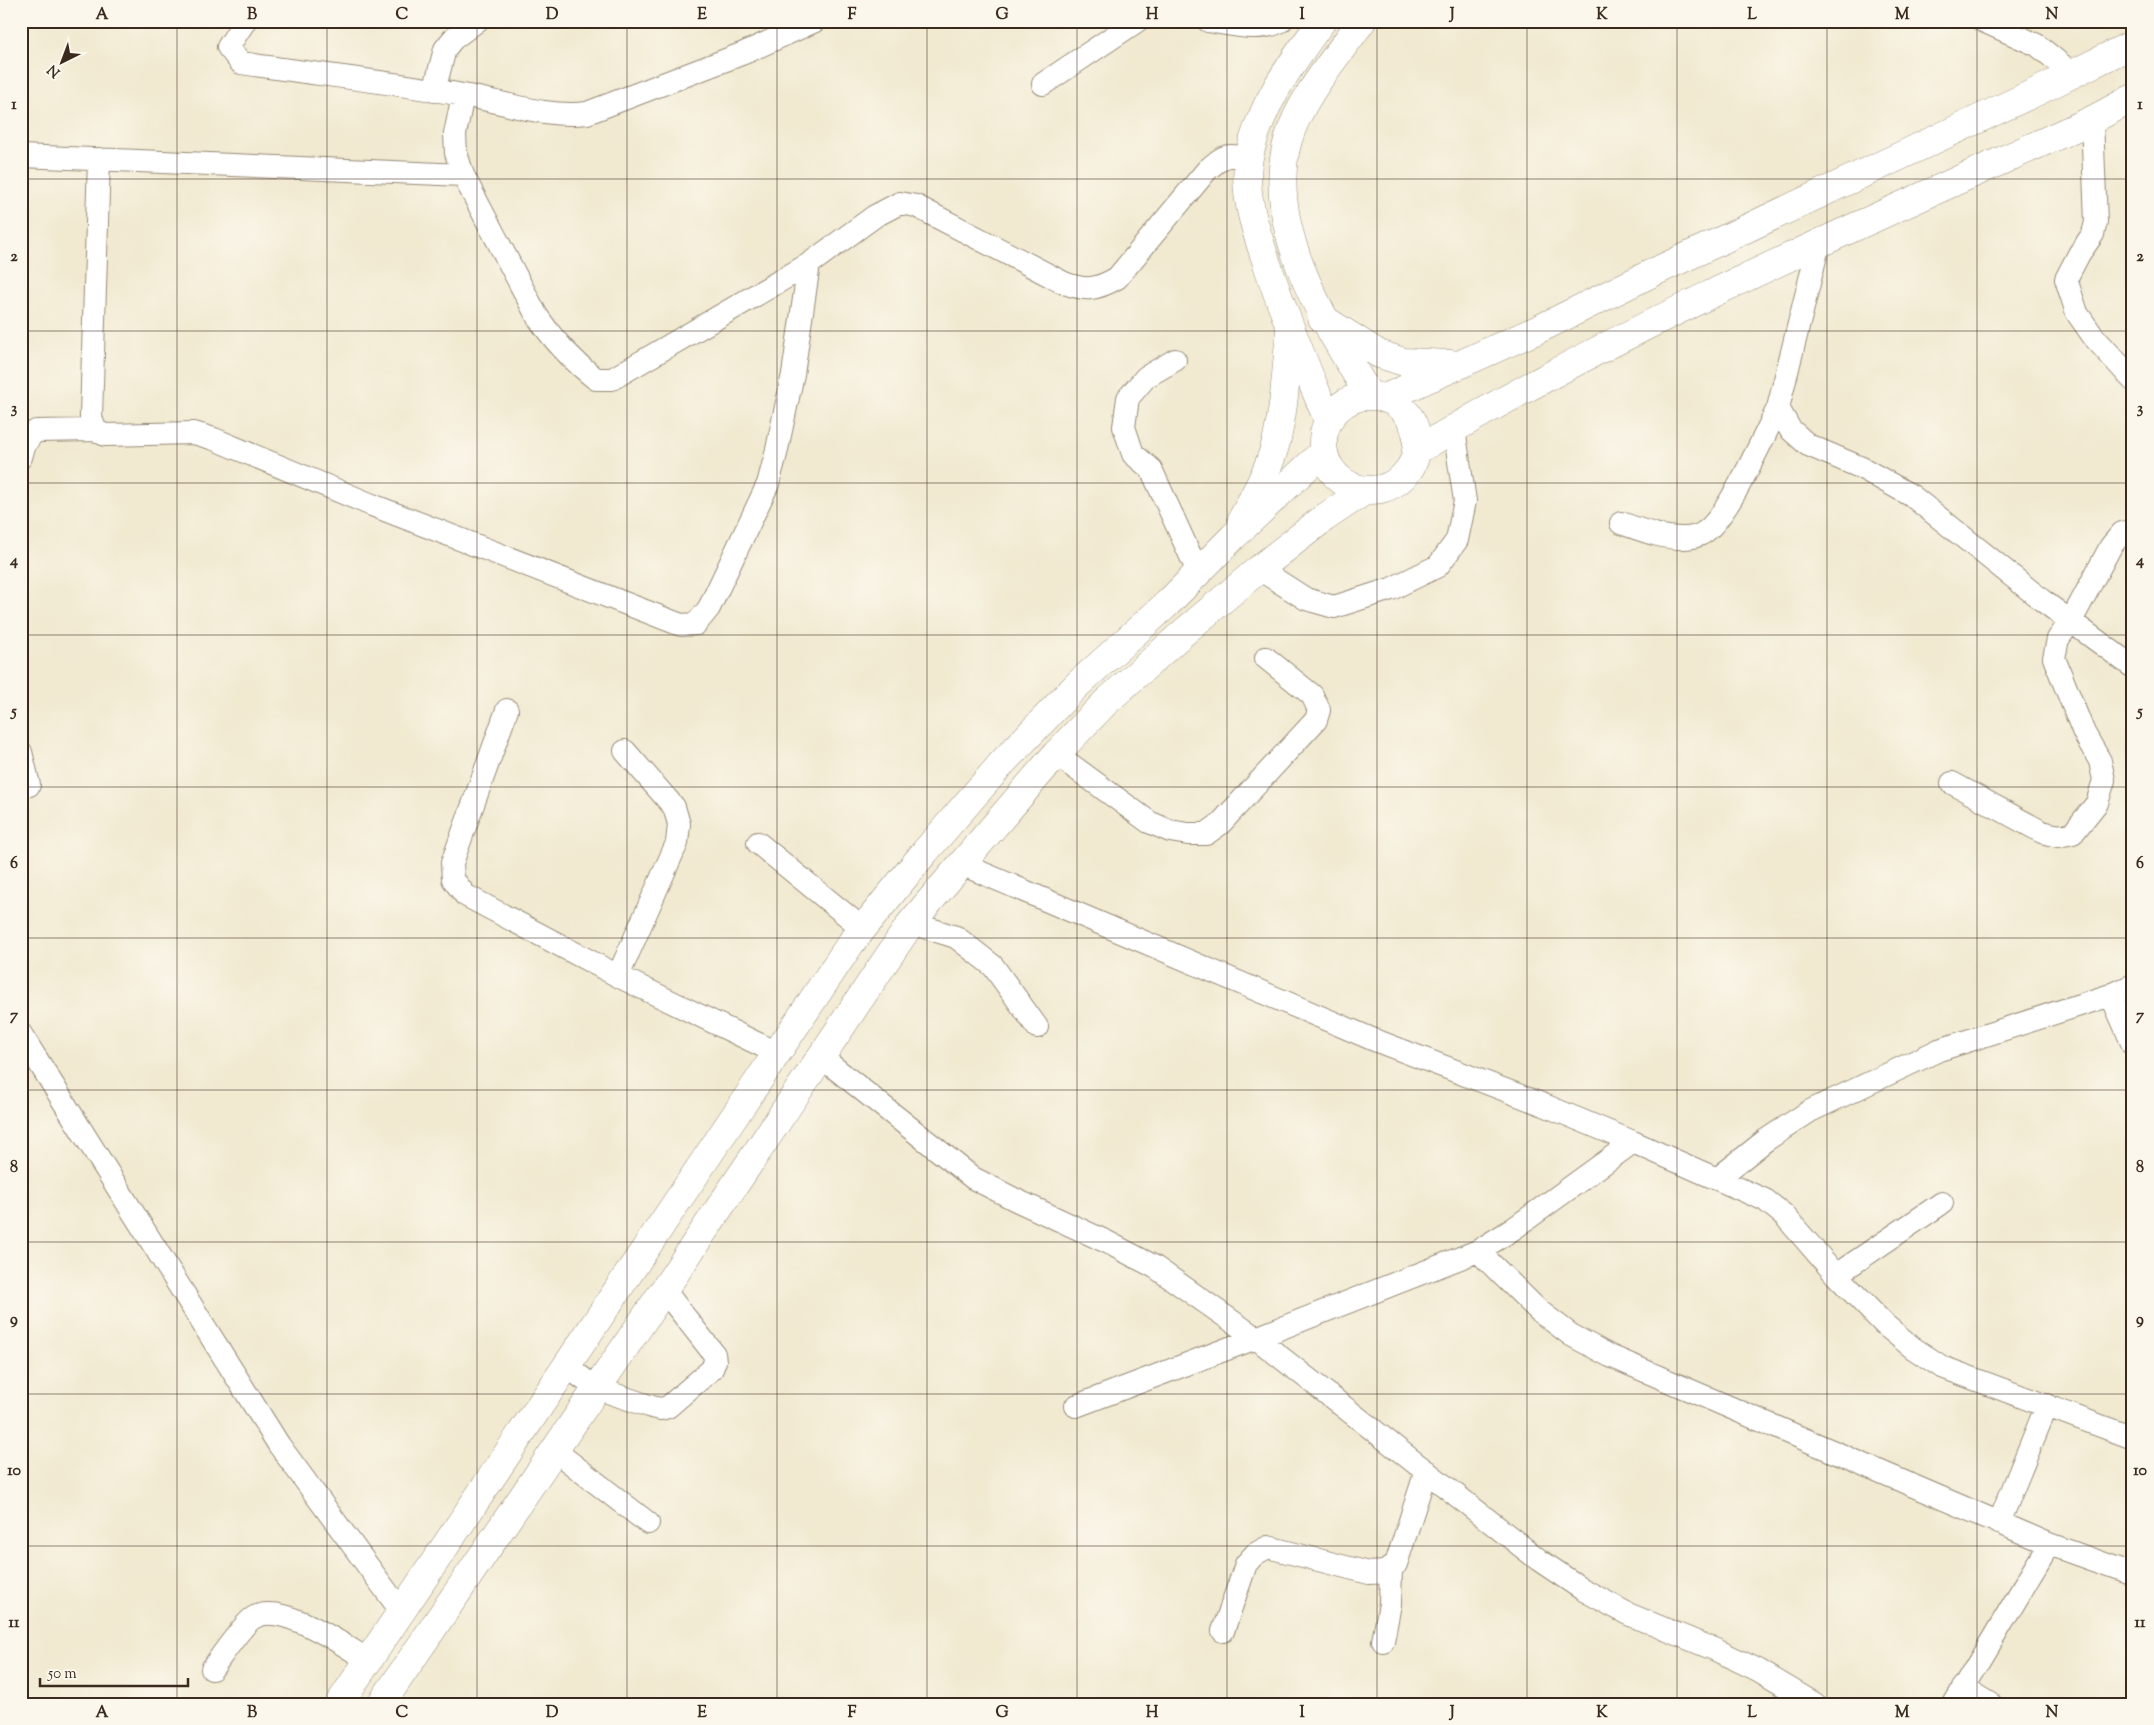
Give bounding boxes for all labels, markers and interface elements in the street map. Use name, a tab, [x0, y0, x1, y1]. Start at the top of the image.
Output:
text: A	[96, 4, 109, 27]
text: B	[247, 4, 257, 27]
text: C	[396, 4, 409, 27]
text: D	[546, 4, 559, 27]
text: E	[697, 4, 707, 27]
text: F	[848, 4, 857, 27]
text: G	[995, 4, 1009, 27]
text: H	[1146, 4, 1159, 27]
text: I	[1299, 4, 1305, 27]
text: J	[1448, 4, 1455, 27]
text: K	[1596, 4, 1608, 27]
text: L	[1747, 4, 1757, 27]
text: M	[1895, 4, 1910, 27]
text: N	[2046, 4, 2059, 27]
north arrow	[38, 38, 88, 88]
text: N	[44, 59, 65, 81]
text: 1	[11, 94, 17, 117]
text: 1	[2137, 94, 2143, 117]
text: 2	[10, 246, 18, 269]
text: 2	[2136, 246, 2144, 269]
text: 3	[11, 398, 18, 421]
text: 3	[2137, 398, 2144, 421]
text: 4	[9, 550, 18, 573]
text: 4	[2135, 550, 2144, 573]
text: 5	[9, 701, 17, 724]
text: 5	[2135, 701, 2143, 724]
text: 6	[10, 853, 18, 876]
text: 6	[2136, 853, 2144, 876]
text: 7	[10, 1005, 19, 1028]
text: 7	[2136, 1005, 2145, 1028]
text: 8	[10, 1157, 18, 1180]
text: 8	[2136, 1157, 2144, 1180]
text: 9	[10, 1309, 18, 1332]
text: 9	[2136, 1309, 2144, 1332]
text: 10	[7, 1460, 21, 1483]
text: 10	[2133, 1460, 2147, 1483]
text: 11	[9, 1612, 20, 1635]
text: 11	[2135, 1612, 2146, 1635]
scale bar	[40, 1655, 188, 1687]
text: 50 m	[47, 1664, 77, 1685]
text: A	[96, 1702, 109, 1725]
text: B	[247, 1702, 257, 1725]
text: C	[396, 1702, 409, 1725]
text: D	[546, 1702, 559, 1725]
text: E	[697, 1702, 707, 1725]
text: F	[848, 1702, 857, 1725]
text: G	[995, 1702, 1009, 1725]
text: H	[1146, 1702, 1159, 1725]
text: I	[1299, 1702, 1305, 1725]
text: J	[1448, 1702, 1455, 1725]
text: K	[1596, 1702, 1608, 1725]
text: L	[1747, 1702, 1757, 1725]
text: M	[1895, 1702, 1910, 1725]
text: N	[2046, 1702, 2059, 1725]

